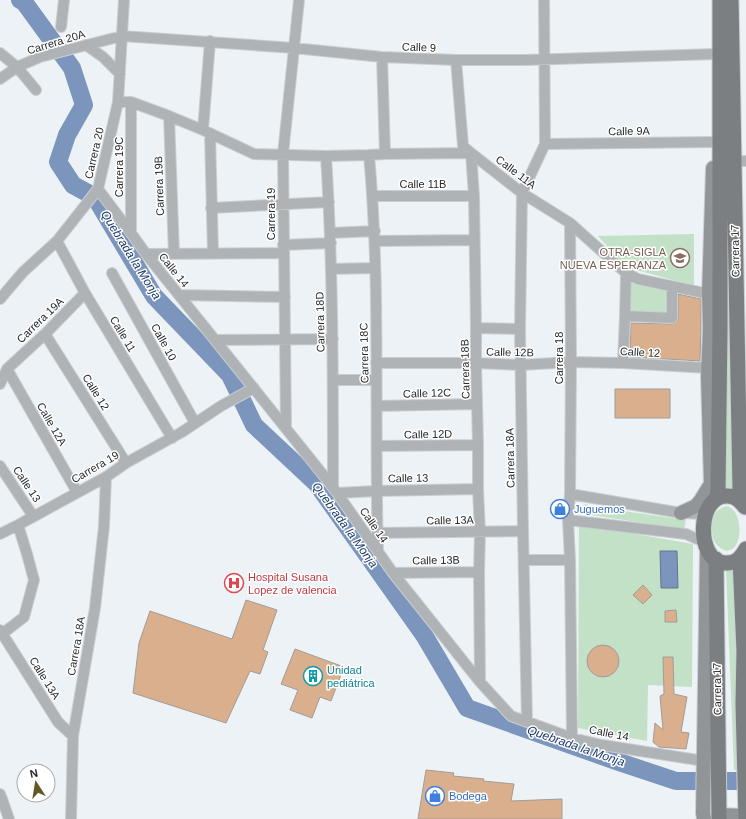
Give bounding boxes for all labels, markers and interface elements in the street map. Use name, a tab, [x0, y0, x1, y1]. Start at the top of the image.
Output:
street label: Carrera 20A	[26, 27, 87, 56]
street label: Calle 9	[402, 40, 436, 54]
street label: Calle 9A	[608, 125, 651, 137]
street label: Carrera 20	[82, 126, 106, 180]
street label: Carrera 19C	[113, 137, 125, 197]
street label: Calle 11A	[494, 153, 539, 191]
street label: Carrera 19B	[152, 156, 166, 216]
street label: Calle 11B	[400, 178, 446, 190]
street label: Carrera 19	[265, 188, 277, 240]
water label: Quebrada la Monja	[98, 208, 164, 302]
street label: Carrera 17	[729, 225, 741, 277]
place label: OTRA-SIGLA NUEVA ESPERANZA	[560, 246, 667, 271]
school or university icon: OTRA-SIGLA NUEVA ESPERANZA	[669, 247, 691, 269]
street label: Calle 14	[157, 251, 191, 289]
street label: Carrera 18D	[313, 292, 327, 352]
street label: Carrera 19A	[14, 294, 66, 345]
street label: Calle 11	[108, 314, 138, 354]
street label: Calle 10	[149, 321, 179, 363]
street label: Carrera 18C	[357, 323, 371, 383]
street label: Carrera 18	[553, 332, 565, 384]
street label: Carrera 18B	[458, 339, 472, 399]
street label: Calle 12	[620, 345, 660, 359]
street label: Calle 12B	[486, 346, 534, 358]
street label: Calle 12	[80, 372, 112, 412]
street label: Calle 12C	[403, 386, 451, 400]
street label: Calle 12A	[35, 400, 69, 448]
street label: Carrera 18A	[503, 427, 517, 488]
street label: Calle 12D	[404, 428, 452, 440]
street label: Carrera 19	[69, 449, 121, 485]
street label: Calle 13	[11, 464, 43, 504]
street label: Calle 13	[388, 472, 428, 484]
water label: Quebrada la Monja	[309, 480, 381, 571]
shop icon: Juguemos	[549, 498, 571, 520]
place label: Juguemos	[574, 503, 625, 515]
street label: Calle 14	[358, 505, 390, 545]
street label: Calle 13A	[426, 514, 475, 526]
street label: Calle 13B	[412, 554, 460, 566]
place label: Hospital Susana Lopez de valencia	[248, 571, 338, 596]
hospital icon: Hospital Susana Lopez de valencia	[223, 572, 245, 594]
street label: Carrera 18A	[65, 615, 87, 677]
street label: Calle 13A	[27, 655, 63, 702]
street label: Carrera 17	[711, 663, 723, 715]
place label: Unidad pediátrica	[327, 664, 376, 689]
building icon: Unidad pediátrica	[302, 665, 324, 687]
water label: Quebrada la Monja	[525, 723, 627, 769]
street label: Calle 14	[588, 723, 630, 743]
north arrow	[16, 763, 56, 803]
text: N	[29, 767, 39, 780]
shop icon: Bodega	[424, 785, 446, 807]
place label: Bodega	[449, 790, 488, 802]

